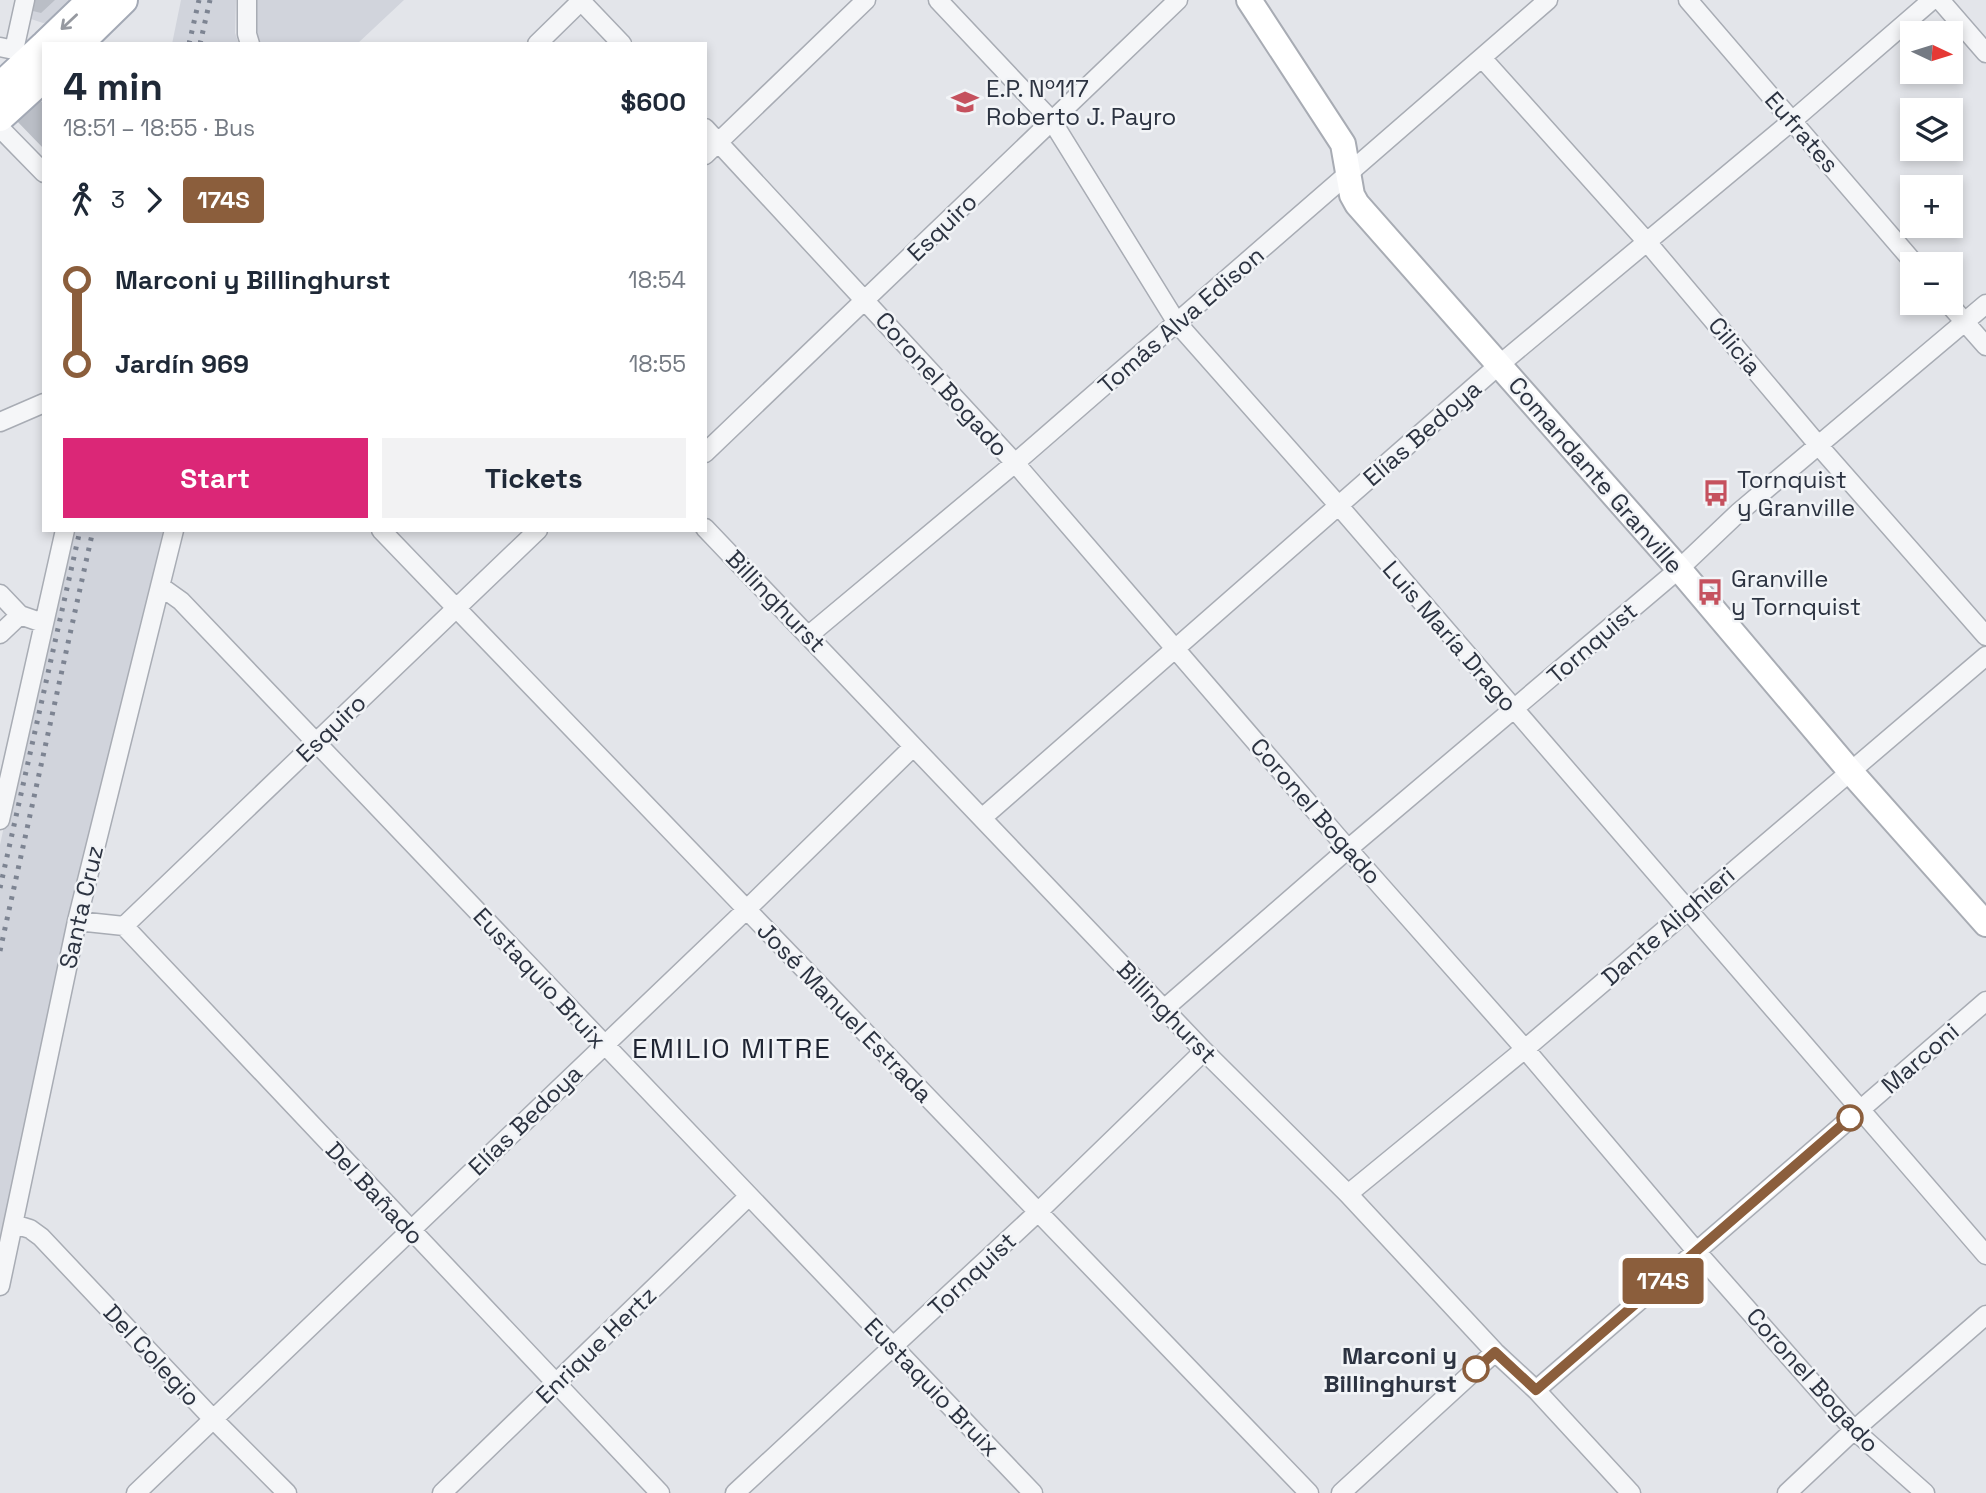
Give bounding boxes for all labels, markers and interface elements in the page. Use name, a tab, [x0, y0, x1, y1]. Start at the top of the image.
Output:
one-way arrow	[61, 13, 78, 30]
north arrow	[1900, 21, 1964, 84]
map controls	[1900, 21, 1963, 315]
text: 4 min	[63, 63, 163, 111]
place label: E.P. Nº117 Roberto J. Payro	[986, 73, 1176, 132]
text: $600	[620, 85, 686, 119]
street label: Eufrates	[1758, 85, 1846, 179]
school or university icon: E.P. Nº117 Roberto J. Payro	[950, 87, 980, 117]
button: layers	[1900, 98, 1963, 161]
text: 18:51 – 18:55 · Bus	[63, 113, 255, 143]
button: +	[1900, 175, 1963, 238]
icon: walk	[63, 181, 101, 219]
icon: forward	[135, 181, 173, 219]
text: 174S	[197, 184, 250, 215]
text: 3	[111, 185, 125, 215]
street label: Esquiro	[900, 186, 984, 268]
street label: Tomás Alva Edison	[1092, 239, 1270, 401]
button: −	[1900, 252, 1963, 315]
text: Marconi y Billinghurst	[115, 263, 391, 297]
text: 18:54	[628, 265, 686, 295]
street label: Coronel Bogado	[869, 305, 1015, 463]
street label: Cilicia	[1702, 310, 1769, 382]
text: Jardín 969	[115, 347, 249, 381]
text: 18:55	[629, 349, 686, 379]
street label: Comandante Granville	[1502, 370, 1690, 580]
street label: Elías Bedoya	[1356, 373, 1488, 493]
button: Start	[63, 438, 368, 518]
button: Tickets	[382, 438, 686, 518]
place label: Tornquist y Granville	[1737, 464, 1855, 523]
bus stop icon: Tornquist y Granville	[1701, 478, 1731, 508]
street label: Billinghurst	[719, 543, 833, 659]
street label: Luis María Drago	[1376, 554, 1524, 718]
place label: Granville y Tornquist	[1731, 563, 1861, 622]
bus stop icon: Granville y Tornquist	[1695, 577, 1725, 607]
street label: Tornquist	[1540, 595, 1644, 691]
street label: Esquiro	[289, 687, 373, 769]
street label: Coronel Bogado	[1244, 731, 1388, 891]
street label: Santa Cruz	[52, 842, 110, 972]
street label: Dante Alighieri	[1595, 860, 1741, 992]
street label: Eustaquio Bruix	[467, 901, 613, 1055]
street label: José Manuel Estrada	[751, 915, 940, 1109]
street label: Billinghurst	[1110, 954, 1224, 1070]
street label: Marconi	[1875, 1016, 1965, 1100]
district label: EMILIO MITRE	[632, 1030, 832, 1066]
street label: Elías Bedoya	[461, 1058, 589, 1182]
unlabelled marker	[1837, 1105, 1863, 1131]
street label: Del Bañado	[319, 1135, 431, 1251]
street label: Tornquist	[921, 1225, 1023, 1323]
line badge: 174S	[1614, 1258, 1712, 1304]
text: 174S	[1637, 1265, 1689, 1296]
street label: Enrique Hertz	[529, 1280, 663, 1410]
street label: Del Colegio	[97, 1297, 207, 1413]
street label: Coronel Bogado	[1740, 1301, 1886, 1459]
street label: Eustaquio Bruix	[858, 1311, 1006, 1463]
place label: Marconi y Billinghurst	[1324, 1340, 1457, 1399]
marker: Marconi y Billinghurst	[1463, 1356, 1489, 1382]

